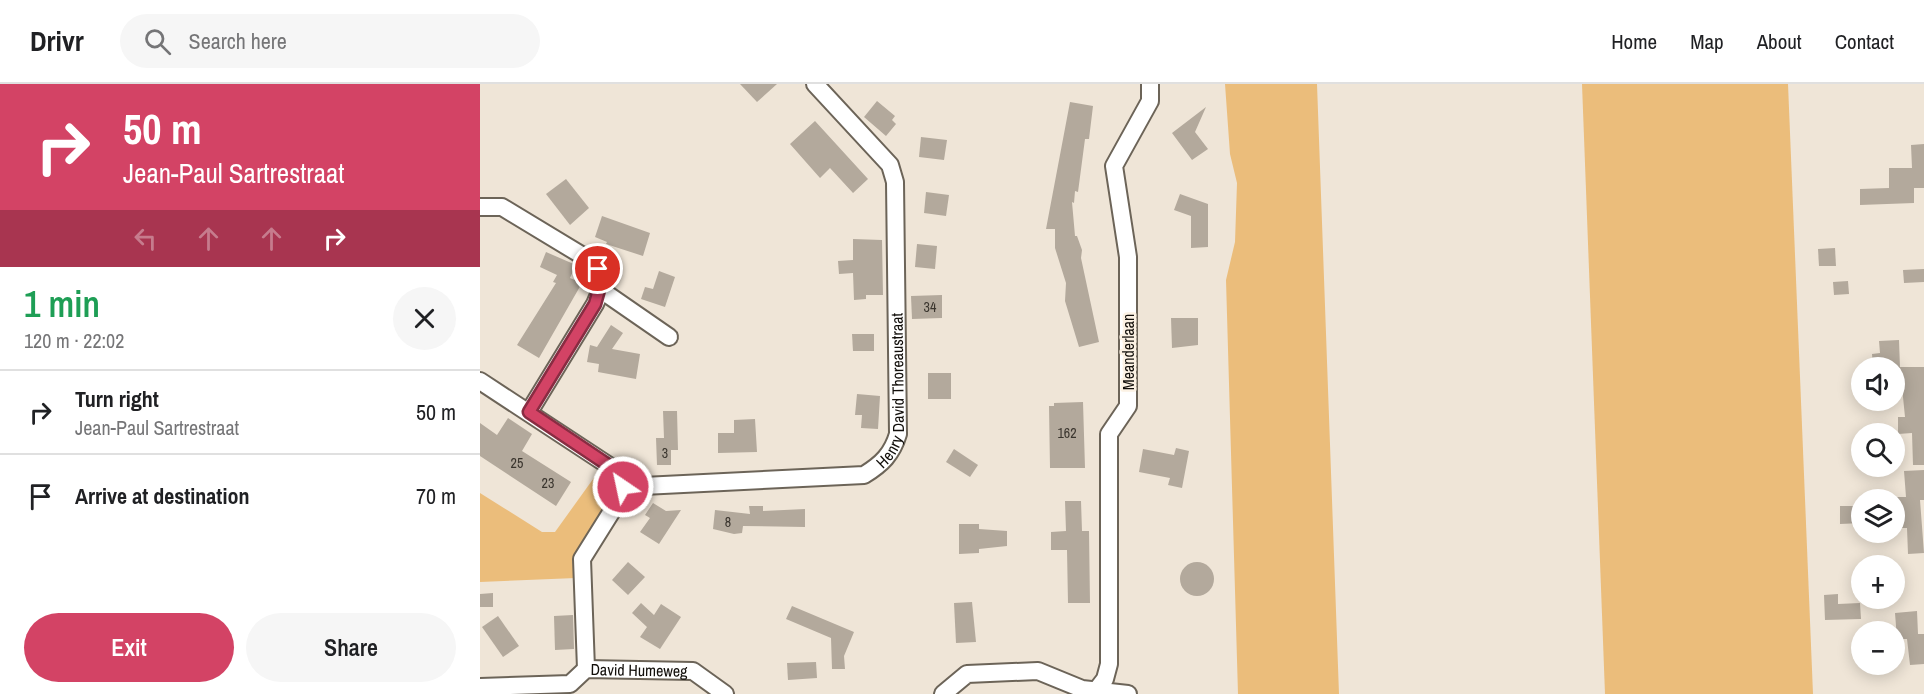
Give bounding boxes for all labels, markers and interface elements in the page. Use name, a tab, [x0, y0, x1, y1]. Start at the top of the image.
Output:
search box	[120, 14, 540, 68]
text: Drivr	[30, 22, 84, 60]
icon: search	[141, 25, 174, 58]
text: Search here	[189, 26, 287, 56]
text: Home	[1611, 27, 1657, 56]
text: Map	[1690, 27, 1724, 56]
text: About	[1757, 27, 1802, 56]
text: Contact	[1835, 27, 1894, 56]
text: 50 m	[123, 101, 202, 157]
icon: right	[24, 108, 102, 186]
text: Jean-Paul Sartrestraat	[123, 155, 345, 191]
icon: left	[129, 222, 162, 255]
icon: ahead	[192, 222, 225, 255]
icon: ahead	[255, 222, 288, 255]
icon: right	[318, 222, 351, 255]
pin	[572, 243, 623, 294]
icon: arrive	[581, 252, 614, 285]
text: 1 min	[24, 280, 100, 328]
button: close	[393, 287, 456, 350]
house number: 34	[924, 298, 937, 316]
street label: Henry David Thoreaustraat	[871, 312, 909, 473]
street label: Meanderlaan	[1117, 314, 1139, 390]
text: 120 m · 22:02	[24, 327, 124, 354]
map controls	[1851, 357, 1905, 675]
button: sound	[1851, 357, 1905, 411]
text: Turn right	[75, 384, 159, 414]
icon: right	[24, 396, 57, 429]
text: 50 m	[416, 397, 456, 427]
text: Jean-Paul Sartrestraat	[75, 414, 239, 441]
button: search	[1851, 423, 1905, 477]
house number: 162	[1057, 424, 1077, 442]
house number: 3	[662, 444, 668, 462]
house number: 25	[511, 454, 523, 472]
position arrow	[591, 455, 655, 519]
house number: 23	[542, 474, 554, 492]
icon: arrive	[24, 480, 57, 513]
text: Arrive at destination	[75, 481, 249, 511]
text: 70 m	[416, 481, 456, 511]
button: layers	[1851, 489, 1905, 543]
house number: 8	[725, 513, 731, 531]
button: +	[1851, 555, 1905, 609]
button: Exit	[24, 613, 234, 682]
button: Share	[246, 613, 456, 682]
button: −	[1851, 621, 1905, 675]
street label: David Humeweg	[590, 658, 688, 682]

